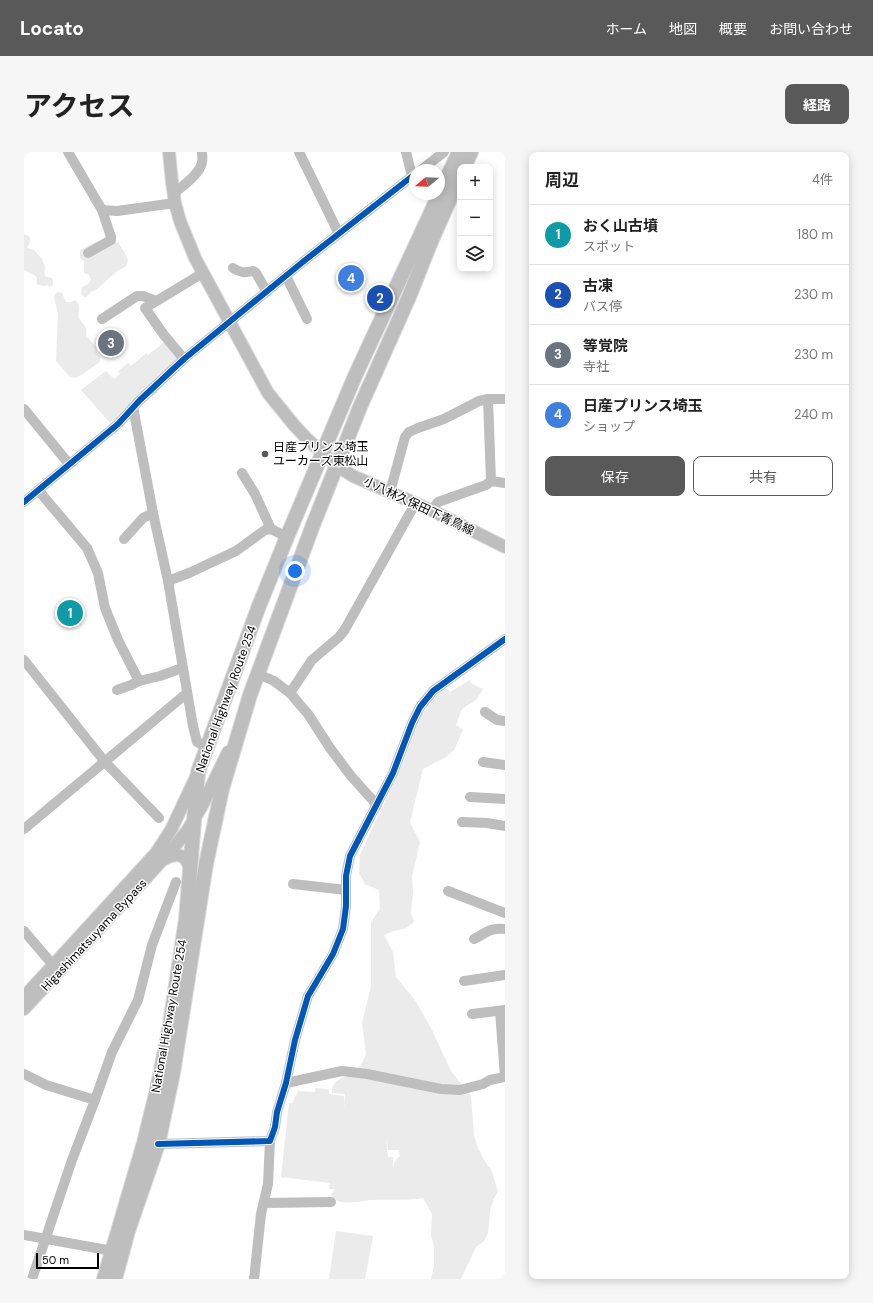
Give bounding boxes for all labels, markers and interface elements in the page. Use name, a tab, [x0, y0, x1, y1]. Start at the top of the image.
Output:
text: Locato	[20, 16, 84, 41]
text: ホーム	[605, 20, 647, 38]
text: 地図	[669, 20, 697, 38]
text: 概要	[719, 20, 747, 38]
text: お問い合わせ	[769, 20, 853, 38]
button: 経路	[785, 84, 849, 124]
text: アクセス	[24, 88, 135, 125]
north arrow	[409, 164, 445, 200]
map controls	[457, 164, 493, 272]
button: +	[457, 164, 493, 200]
text: 周辺	[545, 169, 579, 191]
text: 4件	[812, 171, 833, 188]
button: −	[457, 200, 493, 236]
text: おく山古墳	[583, 216, 658, 236]
text: 1	[556, 226, 560, 243]
text: 180 m	[797, 226, 833, 243]
button: layers	[457, 236, 493, 272]
text: スポット	[583, 238, 635, 255]
pin: 4	[338, 263, 364, 293]
text: 古凍	[583, 276, 613, 296]
pin: 2	[367, 283, 393, 313]
text: 2	[554, 286, 562, 303]
text: 230 m	[794, 286, 833, 303]
text: バス停	[583, 298, 622, 315]
pin: 3	[98, 328, 124, 358]
text: 等覚院	[583, 336, 628, 356]
text: 3	[554, 346, 562, 363]
text: 230 m	[794, 346, 833, 363]
text: 寺社	[583, 358, 609, 375]
text: 日産プリンス埼玉	[583, 396, 703, 416]
text: 4	[554, 406, 562, 423]
text: 240 m	[794, 406, 833, 423]
text: ショップ	[583, 418, 635, 435]
place label: 日産プリンス埼玉 ユーカーズ東松山	[273, 439, 369, 469]
marker: 日産プリンス埼玉 ユーカーズ東松山	[260, 449, 270, 459]
button: 保存	[545, 456, 685, 496]
button: 共有	[693, 456, 833, 496]
street label: 小八林久保田下青鳥線	[361, 473, 477, 539]
your location	[285, 561, 305, 581]
pin: 1	[57, 598, 83, 628]
street label: National Highway Route 254	[192, 623, 260, 775]
street label: Higashimatsuyama Bypass	[38, 875, 150, 995]
street label: National Highway Route 254	[148, 938, 190, 1094]
scale bar	[36, 1251, 99, 1270]
text: 50 m	[42, 1253, 69, 1267]

